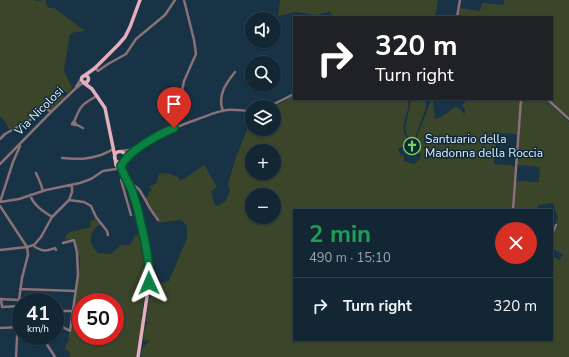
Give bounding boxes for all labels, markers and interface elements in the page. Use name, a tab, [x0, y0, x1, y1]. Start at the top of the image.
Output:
map controls	[245, 12, 281, 224]
button: sound	[245, 12, 281, 48]
text: 320 m	[375, 27, 458, 65]
icon: right	[309, 32, 361, 84]
button: search	[245, 56, 281, 92]
text: Turn right	[375, 63, 454, 87]
street label: Via Nicolosi	[10, 83, 67, 140]
pin	[157, 87, 191, 128]
icon: arrive	[163, 93, 185, 115]
button: layers	[245, 100, 281, 136]
place label: Santuario della Madonna della Roccia	[425, 131, 543, 161]
church icon: Santuario della Madonna della Roccia	[402, 136, 422, 156]
button: +	[245, 144, 281, 180]
button: −	[245, 188, 281, 224]
text: 2 min	[309, 218, 371, 250]
button: close	[495, 222, 537, 264]
text: 490 m · 15:10	[309, 249, 391, 267]
position arrow	[128, 262, 170, 304]
speed limit sign: 50	[72, 293, 124, 345]
icon: right	[309, 295, 331, 317]
text: Turn right	[343, 296, 412, 316]
text: 320 m	[493, 296, 537, 316]
text: 41	[26, 300, 50, 327]
text: km/h	[27, 322, 49, 336]

